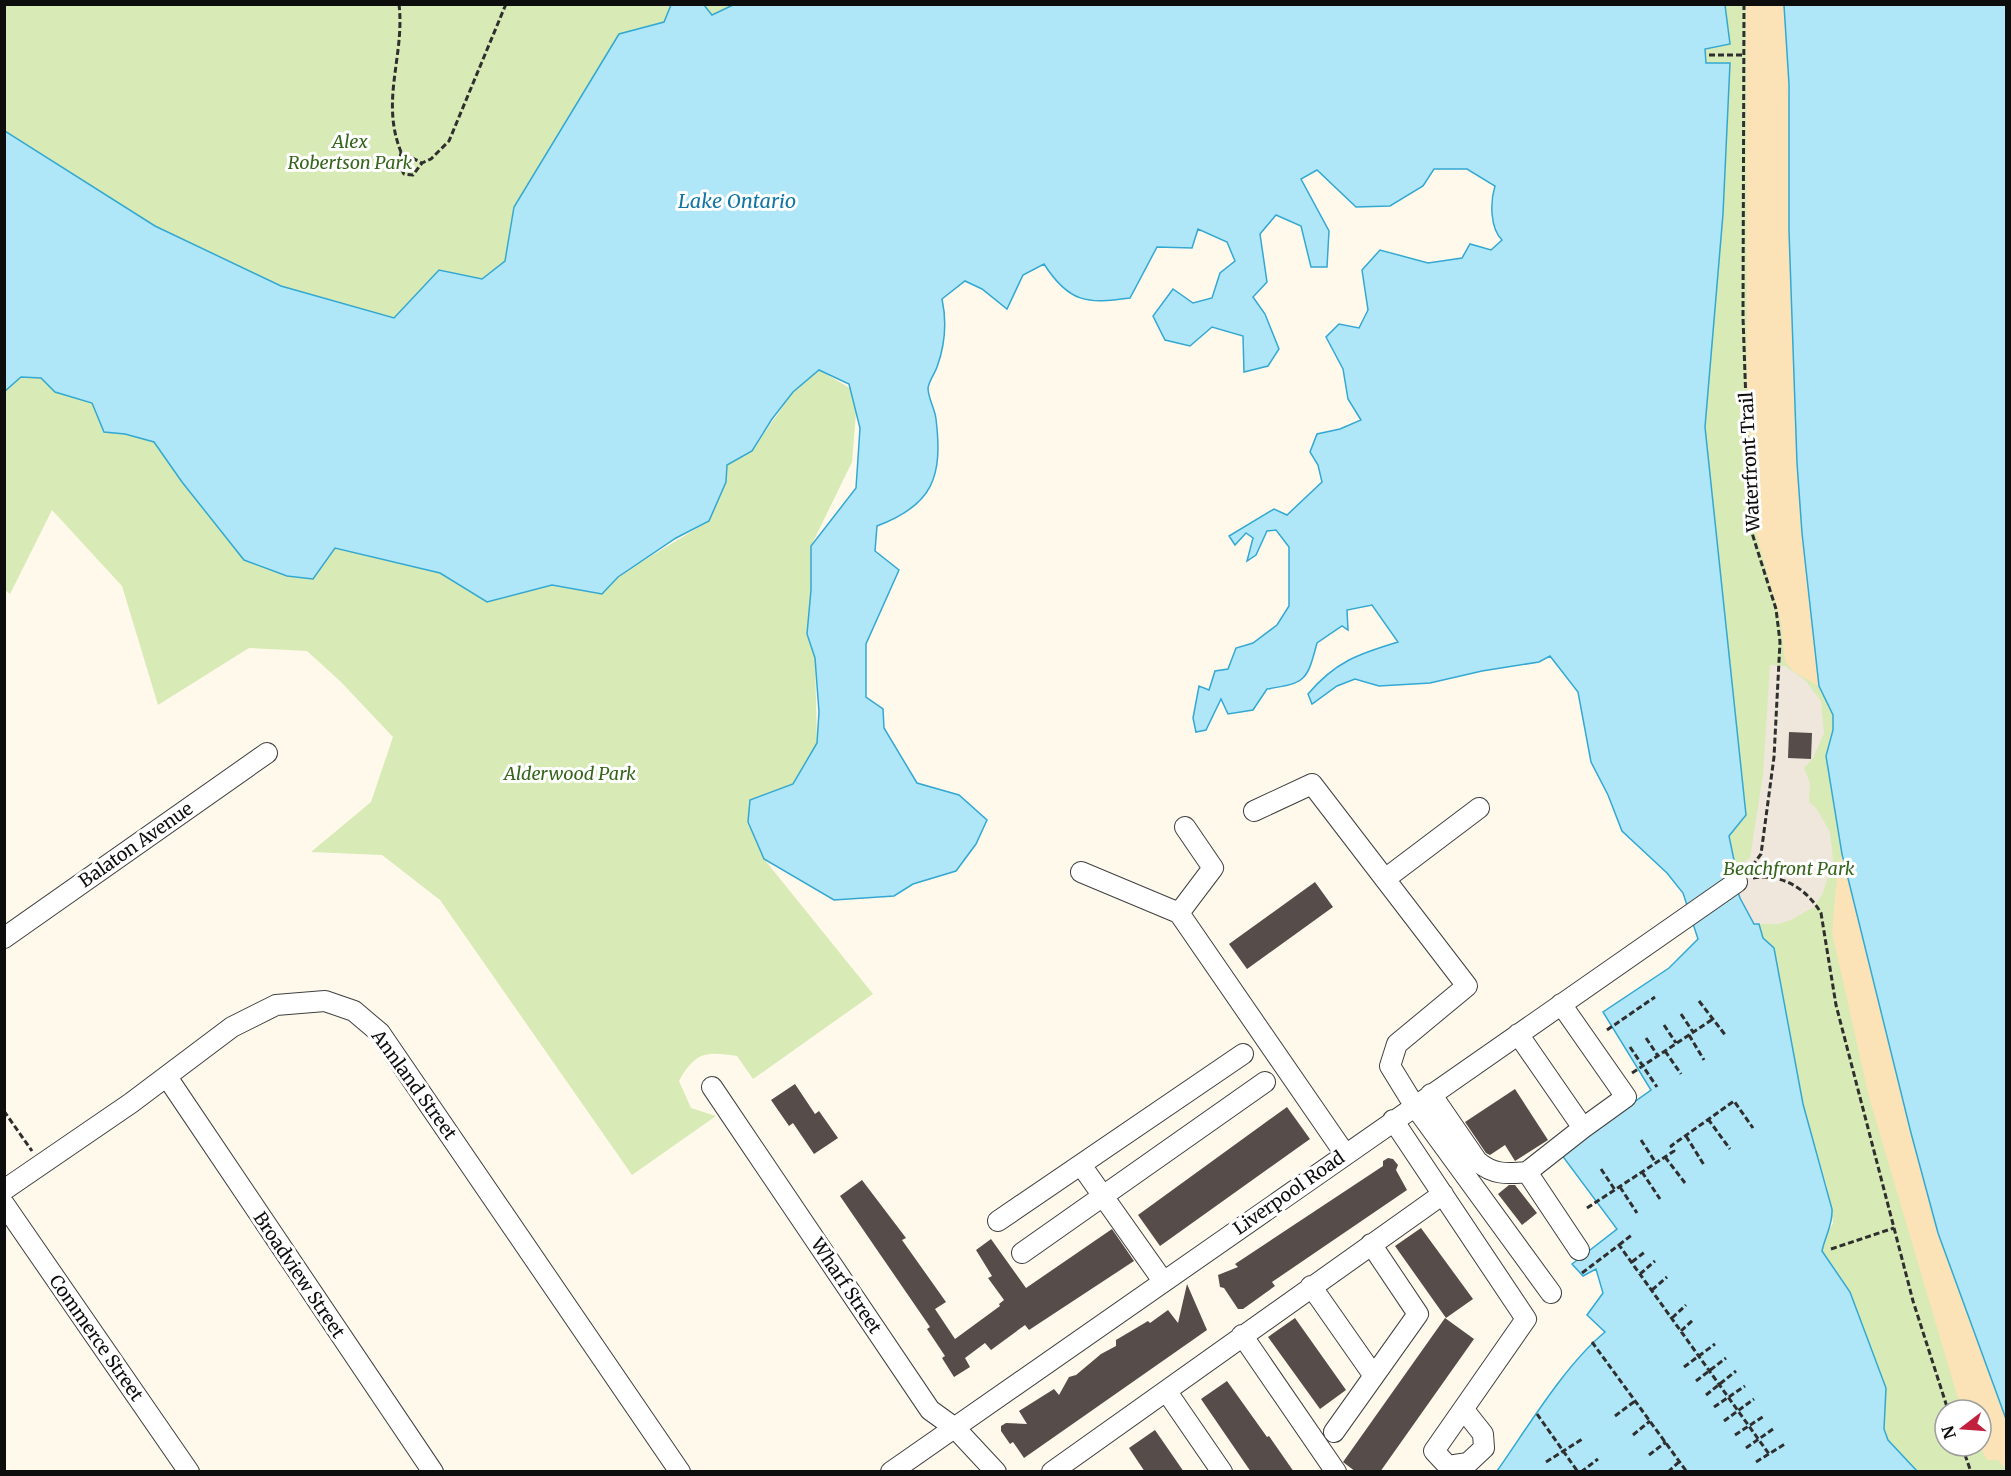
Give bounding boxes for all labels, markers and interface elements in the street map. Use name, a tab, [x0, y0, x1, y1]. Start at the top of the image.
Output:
park label: Alex Robertson Park	[288, 130, 412, 174]
water label: Lake Ontario	[678, 188, 796, 213]
street label: Waterfront Trail	[1734, 391, 1765, 534]
park label: Alderwood Park	[502, 762, 636, 785]
street label: Balaton Avenue	[74, 797, 197, 892]
park label: Beachfront Park	[1723, 857, 1855, 880]
street label: Annland Street	[366, 1024, 462, 1144]
street label: Liverpool Road	[1229, 1146, 1349, 1239]
street label: Broadview Street	[249, 1207, 350, 1342]
street label: Wharf Street	[805, 1233, 887, 1338]
street label: Commerce Street	[44, 1270, 149, 1405]
north arrow	[1933, 1398, 1993, 1458]
text: N	[1937, 1423, 1960, 1441]

